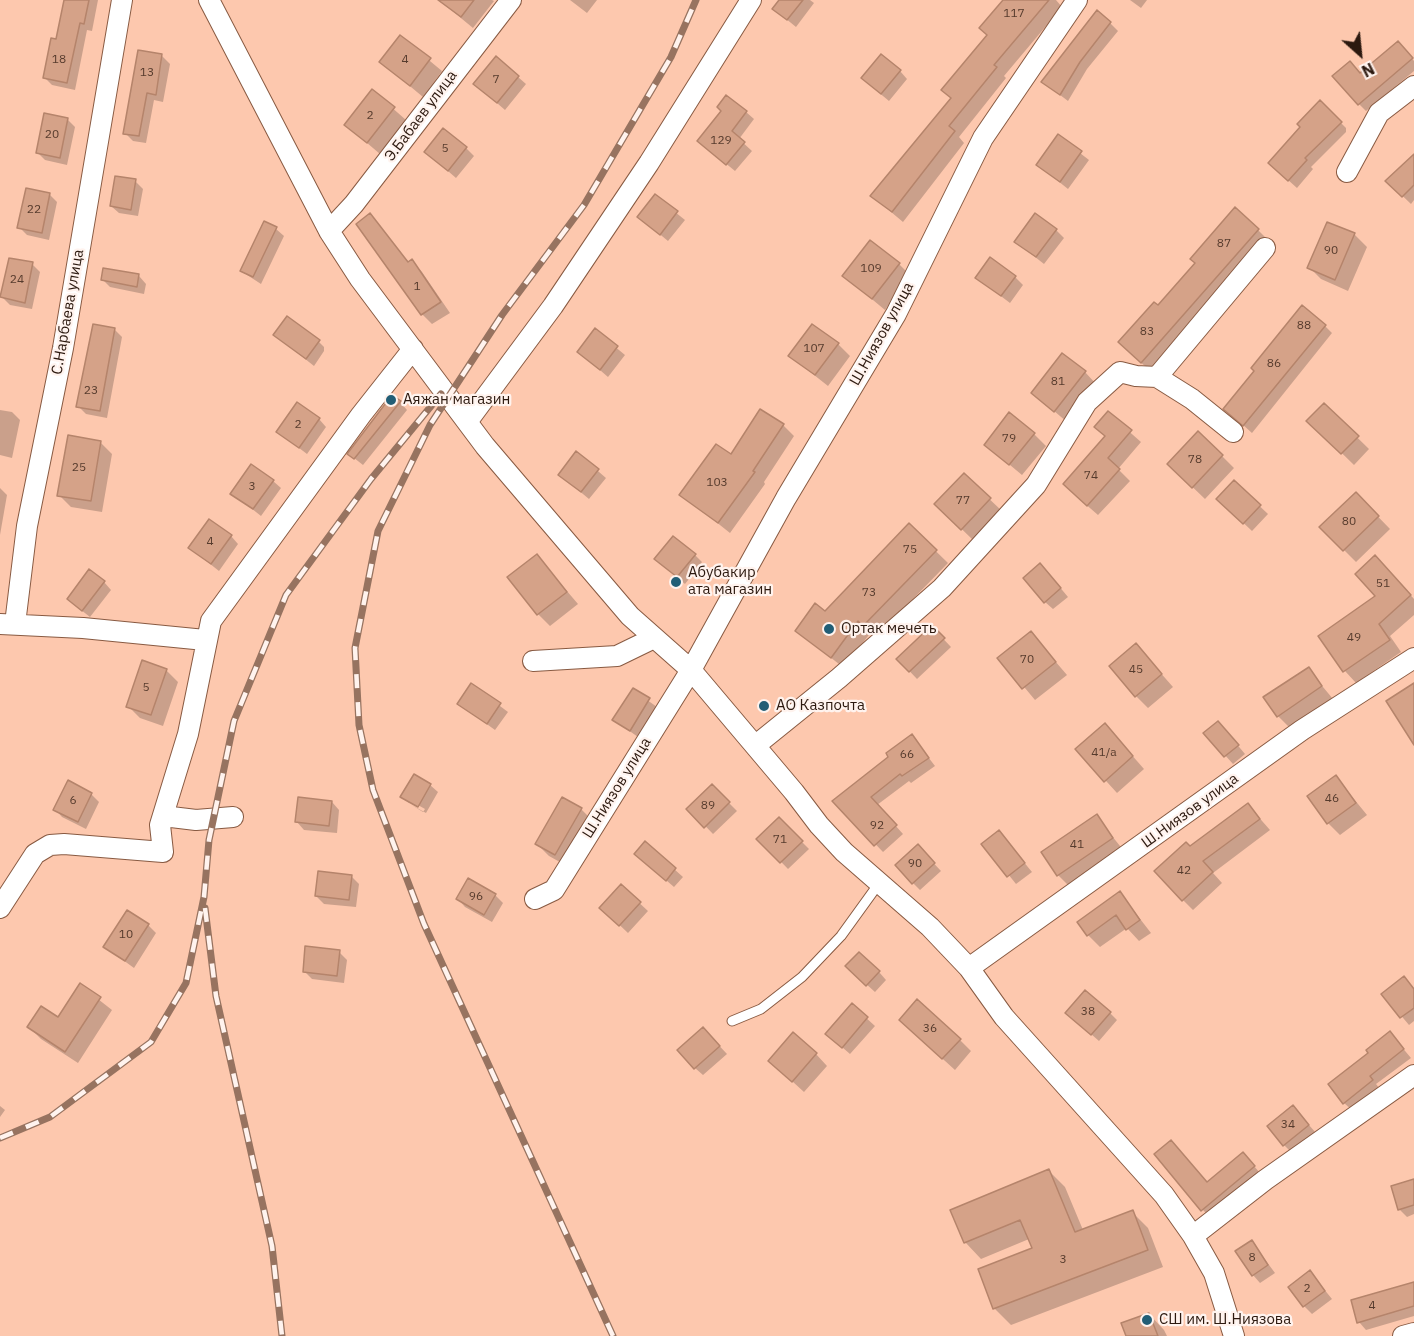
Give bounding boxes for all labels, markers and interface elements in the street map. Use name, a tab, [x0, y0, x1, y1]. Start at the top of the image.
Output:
house number: 117	[1003, 7, 1025, 21]
north arrow	[1330, 24, 1390, 84]
house number: 18	[52, 53, 66, 67]
house number: 4	[401, 53, 409, 67]
text: N	[1358, 58, 1378, 82]
house number: 13	[140, 66, 154, 80]
street label: Э.Бабаев улица	[381, 67, 461, 165]
house number: 7	[492, 73, 500, 87]
house number: 2	[366, 109, 374, 123]
house number: 20	[45, 128, 59, 142]
house number: 129	[710, 134, 732, 148]
house number: 5	[441, 142, 449, 156]
house number: 22	[27, 203, 41, 217]
house number: 87	[1217, 237, 1231, 251]
house number: 90	[1324, 244, 1338, 258]
street label: С.Нарбаева улица	[48, 248, 88, 376]
house number: 109	[860, 262, 882, 276]
house number: 24	[10, 273, 24, 287]
street label: Ш.Ниязов улица	[846, 279, 918, 389]
house number: 1	[413, 280, 421, 294]
house number: 88	[1297, 319, 1311, 333]
house number: 83	[1140, 325, 1154, 339]
house number: 107	[803, 342, 825, 356]
house number: 86	[1267, 357, 1281, 371]
house number: 81	[1051, 375, 1065, 389]
house number: 23	[84, 384, 98, 398]
place label: Аяжан магазин	[403, 391, 510, 409]
marker: Аяжан магазин	[384, 393, 398, 407]
house number: 2	[294, 418, 302, 432]
house number: 79	[1002, 432, 1016, 446]
house number: 78	[1188, 453, 1202, 467]
house number: 25	[72, 461, 86, 475]
house number: 74	[1084, 469, 1098, 483]
house number: 103	[706, 476, 728, 490]
house number: 3	[248, 480, 256, 494]
house number: 77	[956, 494, 970, 508]
house number: 80	[1342, 515, 1356, 529]
house number: 4	[206, 535, 214, 549]
house number: 75	[903, 543, 917, 557]
place label: Абубакир ата магазин	[688, 564, 772, 599]
marker: Абубакир ата магазин	[669, 575, 683, 589]
house number: 51	[1376, 577, 1390, 591]
house number: 73	[862, 586, 876, 600]
place label: Ортак мечеть	[841, 620, 936, 638]
marker: Ортак мечеть	[822, 622, 836, 636]
house number: 49	[1347, 631, 1361, 645]
house number: 70	[1020, 653, 1034, 667]
house number: 45	[1129, 663, 1143, 677]
house number: 5	[142, 681, 150, 695]
place label: АО Казпочта	[776, 697, 865, 715]
marker: АО Казпочта	[757, 699, 771, 713]
street label: Ш.Ниязов улица	[579, 734, 655, 842]
house number: 41/а	[1091, 746, 1117, 760]
house number: 66	[900, 748, 914, 762]
street label: Ш.Ниязов улица	[1138, 770, 1242, 852]
house number: 46	[1325, 792, 1339, 806]
house number: 6	[69, 794, 77, 808]
house number: 89	[701, 799, 715, 813]
house number: 92	[870, 819, 884, 833]
house number: 71	[773, 833, 787, 847]
house number: 41	[1070, 838, 1084, 852]
house number: 90	[908, 857, 922, 871]
house number: 42	[1177, 864, 1191, 878]
house number: 96	[469, 890, 483, 904]
house number: 10	[119, 928, 133, 942]
house number: 38	[1081, 1005, 1095, 1019]
house number: 36	[923, 1022, 937, 1036]
house number: 34	[1281, 1118, 1295, 1132]
house number: 8	[1248, 1251, 1256, 1265]
house number: 3	[1059, 1253, 1067, 1267]
house number: 2	[1303, 1282, 1311, 1296]
house number: 4	[1368, 1299, 1376, 1313]
place label: СШ им. Ш.Ниязова	[1159, 1311, 1291, 1329]
marker: СШ им. Ш.Ниязова	[1140, 1313, 1154, 1327]

